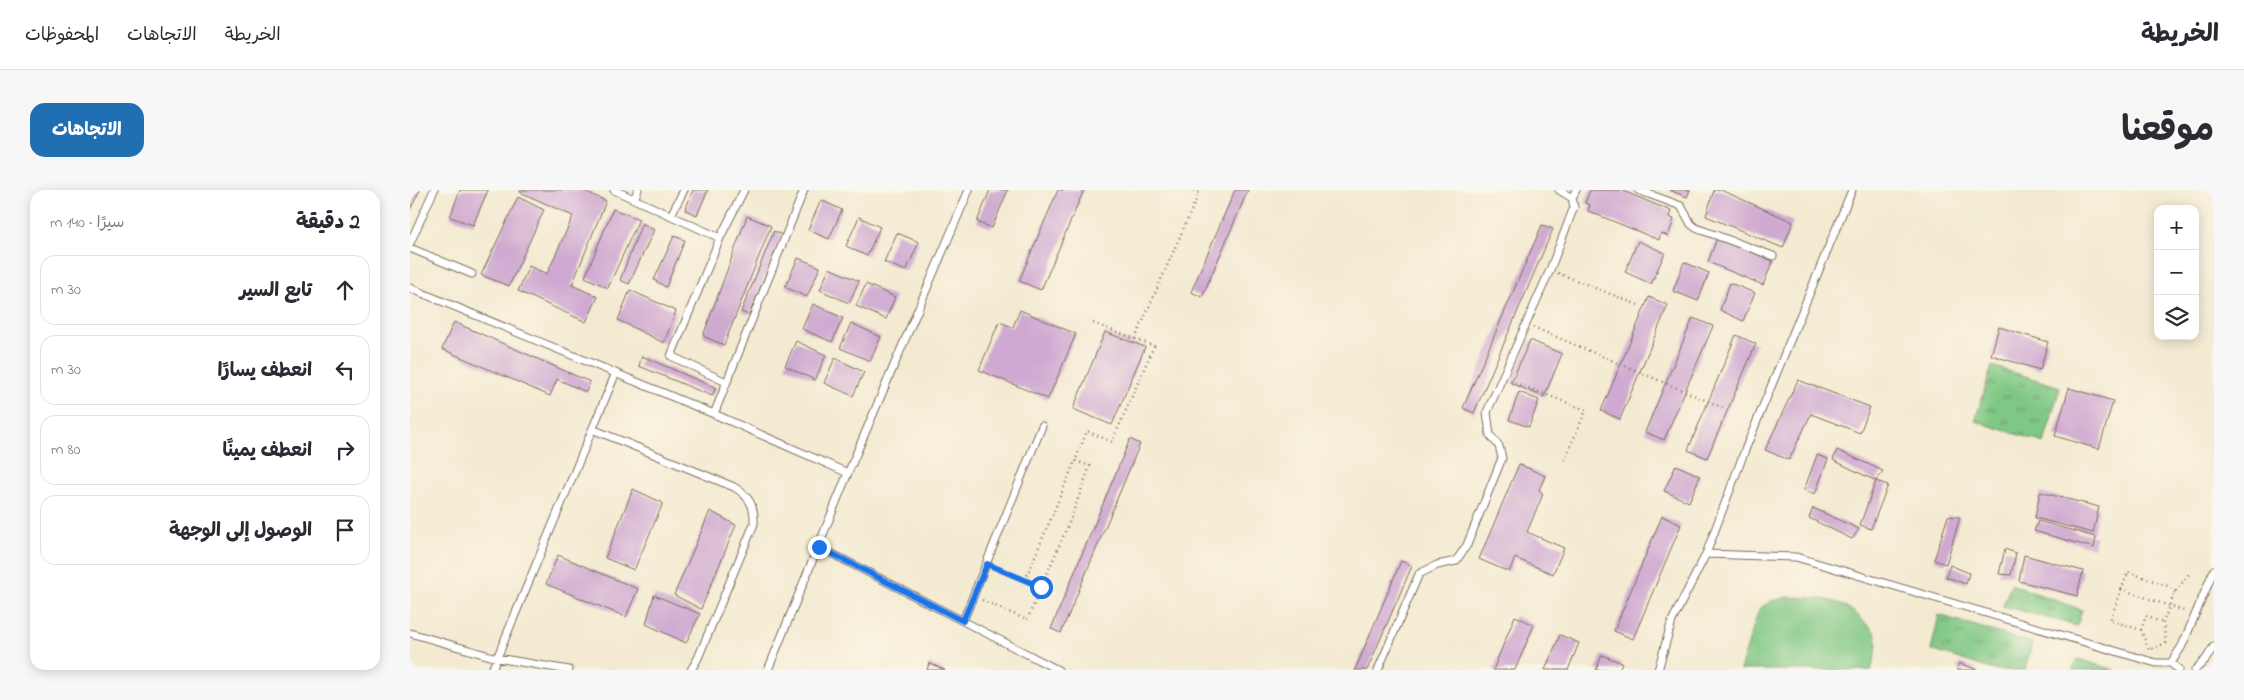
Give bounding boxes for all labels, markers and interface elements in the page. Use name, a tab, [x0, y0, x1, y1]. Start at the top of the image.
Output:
text: الخريطة	[2141, 18, 2219, 53]
text: المحفوظات	[25, 23, 99, 49]
text: الاتجاهات	[127, 23, 197, 49]
text: الخريطة	[225, 23, 281, 49]
button: الاتجاهات	[30, 103, 144, 157]
text: موقعنا	[2121, 106, 2214, 157]
map controls	[2154, 205, 2199, 340]
button: +	[2154, 205, 2199, 250]
text: 2 دقيقة	[296, 208, 360, 238]
text: سيرًا · 140 m	[50, 211, 124, 235]
button: −	[2154, 250, 2199, 295]
icon: ahead	[331, 276, 359, 304]
text: 30 m	[51, 278, 81, 302]
text: تابع السير	[240, 278, 312, 305]
button: layers	[2154, 295, 2199, 340]
icon: left	[331, 356, 359, 384]
text: 30 m	[51, 358, 81, 382]
text: انعطف يسارًا	[217, 358, 312, 385]
icon: right	[331, 436, 359, 464]
text: 80 m	[51, 438, 80, 462]
text: انعطف يمينًا	[222, 438, 312, 465]
icon: arrive	[331, 516, 359, 544]
text: الوصول إلى الوجهة	[169, 518, 312, 545]
route end	[808, 536, 831, 559]
route start	[1030, 576, 1053, 599]

